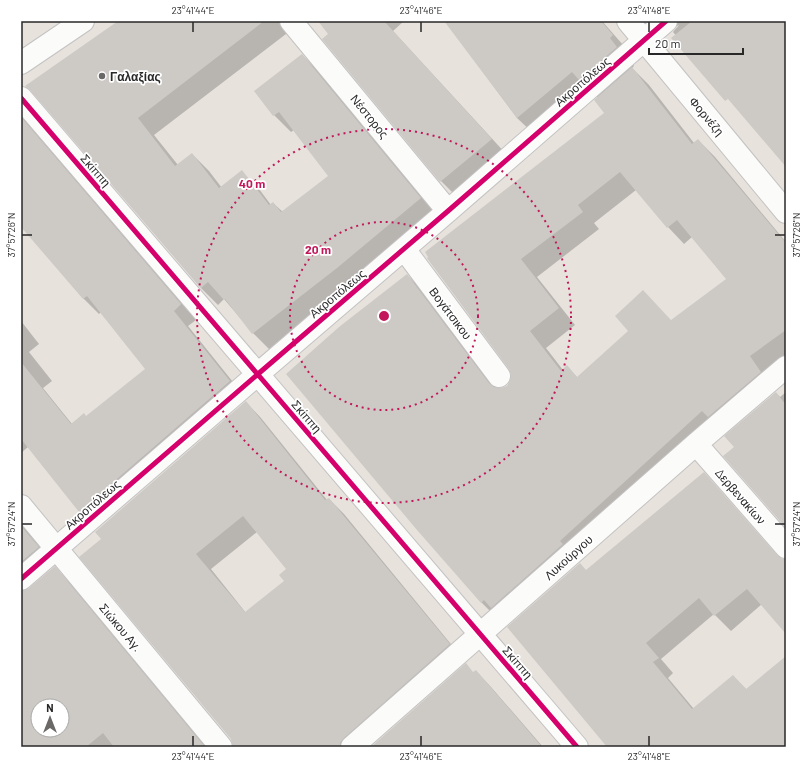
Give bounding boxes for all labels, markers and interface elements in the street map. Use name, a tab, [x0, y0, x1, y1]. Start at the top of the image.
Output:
text: 23°41'44"E	[171, 4, 215, 16]
text: 23°41'46"E	[400, 4, 442, 16]
text: 23°41'48"E	[628, 4, 670, 16]
scale bar	[649, 30, 743, 56]
text: 20 m	[655, 36, 681, 50]
street label: Ακροπόλεως	[552, 53, 613, 109]
place label: Γαλαξίας	[110, 69, 161, 84]
marker: Γαλαξίας	[97, 71, 107, 81]
street label: Νέστορος	[347, 91, 392, 141]
street label: Φορνέζη	[686, 94, 727, 139]
street label: Σκίππη	[77, 151, 114, 190]
text: 40 m	[239, 176, 265, 190]
text: 37°57'26"N	[5, 213, 17, 257]
text: 37°57'26"N	[790, 213, 802, 257]
text: 20 m	[305, 242, 331, 256]
street label: Ακροπόλεως	[306, 266, 368, 321]
street label: Βογάτσικου	[426, 284, 475, 342]
centre of rings	[377, 309, 391, 323]
street label: Σκίππη	[288, 397, 325, 436]
street label: Δερβενακίων	[712, 465, 769, 527]
street label: Ακροπόλεως	[62, 476, 123, 532]
text: 37°57'24"N	[5, 502, 17, 547]
text: 37°57'24"N	[790, 502, 802, 547]
street label: Λυκούργου	[541, 532, 596, 583]
street label: Σιώκου Αγ.	[96, 600, 145, 654]
street label: Σκίππη	[499, 643, 536, 682]
north arrow	[30, 698, 70, 738]
text: N	[46, 701, 54, 714]
text: 23°41'44"E	[171, 750, 215, 762]
text: 23°41'46"E	[400, 750, 442, 762]
text: 23°41'48"E	[628, 750, 670, 762]

